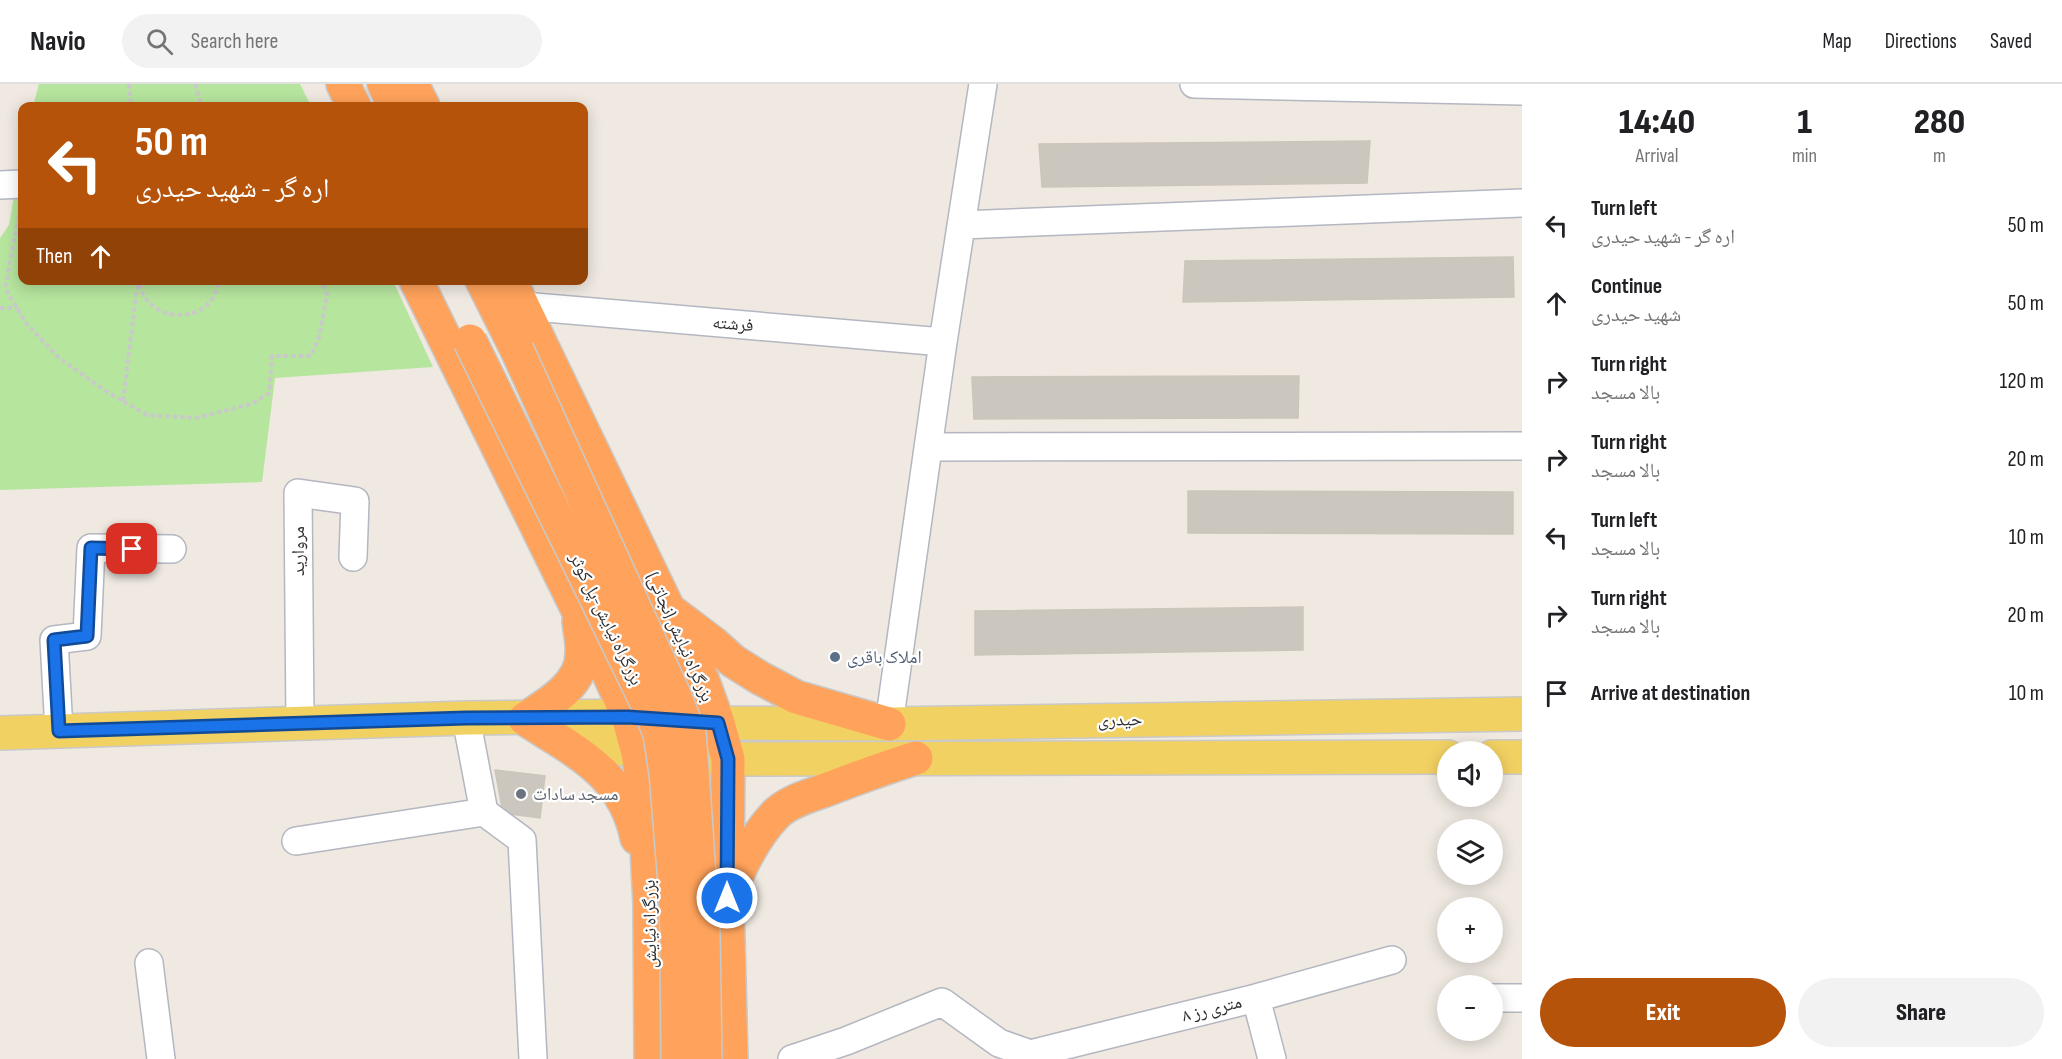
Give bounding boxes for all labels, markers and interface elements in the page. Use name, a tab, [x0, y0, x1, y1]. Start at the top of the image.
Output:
search box	[122, 14, 542, 68]
text: Navio	[30, 25, 86, 58]
icon: search	[143, 25, 176, 58]
text: Search here	[191, 28, 278, 55]
text: Map	[1822, 29, 1852, 54]
text: Directions	[1885, 29, 1957, 54]
text: Saved	[1990, 29, 2032, 54]
text: 14:40	[1619, 101, 1695, 144]
text: 1	[1797, 101, 1812, 144]
text: 280	[1914, 101, 1965, 144]
text: 50 m	[135, 117, 208, 168]
icon: left	[36, 126, 114, 204]
text: Arrival	[1635, 144, 1678, 168]
text: min	[1792, 144, 1817, 168]
text: m	[1933, 144, 1946, 168]
text: اره گر - شهید حیدری	[135, 173, 329, 205]
text: Turn left	[1591, 195, 1657, 222]
icon: left	[1540, 209, 1573, 242]
text: 50 m	[2008, 212, 2044, 239]
text: اره گر - شهید حیدری	[1591, 225, 1735, 249]
icon: ahead	[84, 240, 117, 273]
text: Then	[36, 243, 72, 270]
text: Continue	[1591, 273, 1662, 300]
icon: ahead	[1540, 287, 1573, 320]
text: 50 m	[2008, 290, 2044, 317]
text: شهید حیدری	[1591, 303, 1681, 327]
street label: فرشته	[712, 312, 754, 336]
text: Turn right	[1591, 351, 1667, 378]
icon: right	[1540, 365, 1573, 398]
text: 120 m	[2000, 368, 2044, 395]
text: بالا مسجد	[1591, 381, 1660, 405]
text: Turn right	[1591, 429, 1667, 456]
icon: right	[1540, 443, 1573, 476]
text: 20 m	[2008, 446, 2044, 473]
text: بالا مسجد	[1591, 459, 1660, 483]
text: Turn left	[1591, 507, 1657, 534]
icon: left	[1540, 521, 1573, 554]
pin	[106, 523, 157, 574]
text: 10 m	[2009, 524, 2044, 551]
street label: مروارید	[288, 526, 309, 576]
icon: arrive	[115, 532, 148, 565]
text: بالا مسجد	[1591, 537, 1660, 561]
street label: بزرگراه نیایش-پل کوثر	[564, 549, 647, 689]
street label: بزرگراه نیایش (نجاتی)	[642, 569, 718, 705]
text: Turn right	[1591, 585, 1667, 612]
icon: right	[1540, 599, 1573, 632]
text: 20 m	[2008, 602, 2044, 629]
text: بالا مسجد	[1591, 615, 1660, 639]
place label: املاک باقری	[847, 647, 922, 668]
marker: املاک باقری	[828, 650, 842, 664]
icon: arrive	[1540, 677, 1573, 710]
text: Arrive at destination	[1591, 680, 1750, 707]
text: 10 m	[2009, 680, 2044, 707]
street label: حیدری	[1098, 709, 1142, 731]
map controls	[1437, 741, 1503, 1041]
button: sound	[1437, 741, 1503, 807]
place label: مسجد سادات	[533, 784, 619, 805]
marker: مسجد سادات	[514, 787, 528, 801]
button: layers	[1437, 819, 1503, 885]
position arrow	[695, 866, 759, 930]
street label: بزرگراه نیایش	[639, 879, 661, 969]
button: +	[1437, 897, 1503, 963]
button: −	[1437, 975, 1503, 1041]
button: Exit	[1540, 978, 1786, 1047]
button: Share	[1798, 978, 2044, 1047]
street label: ۸ متری رز	[1180, 991, 1244, 1027]

